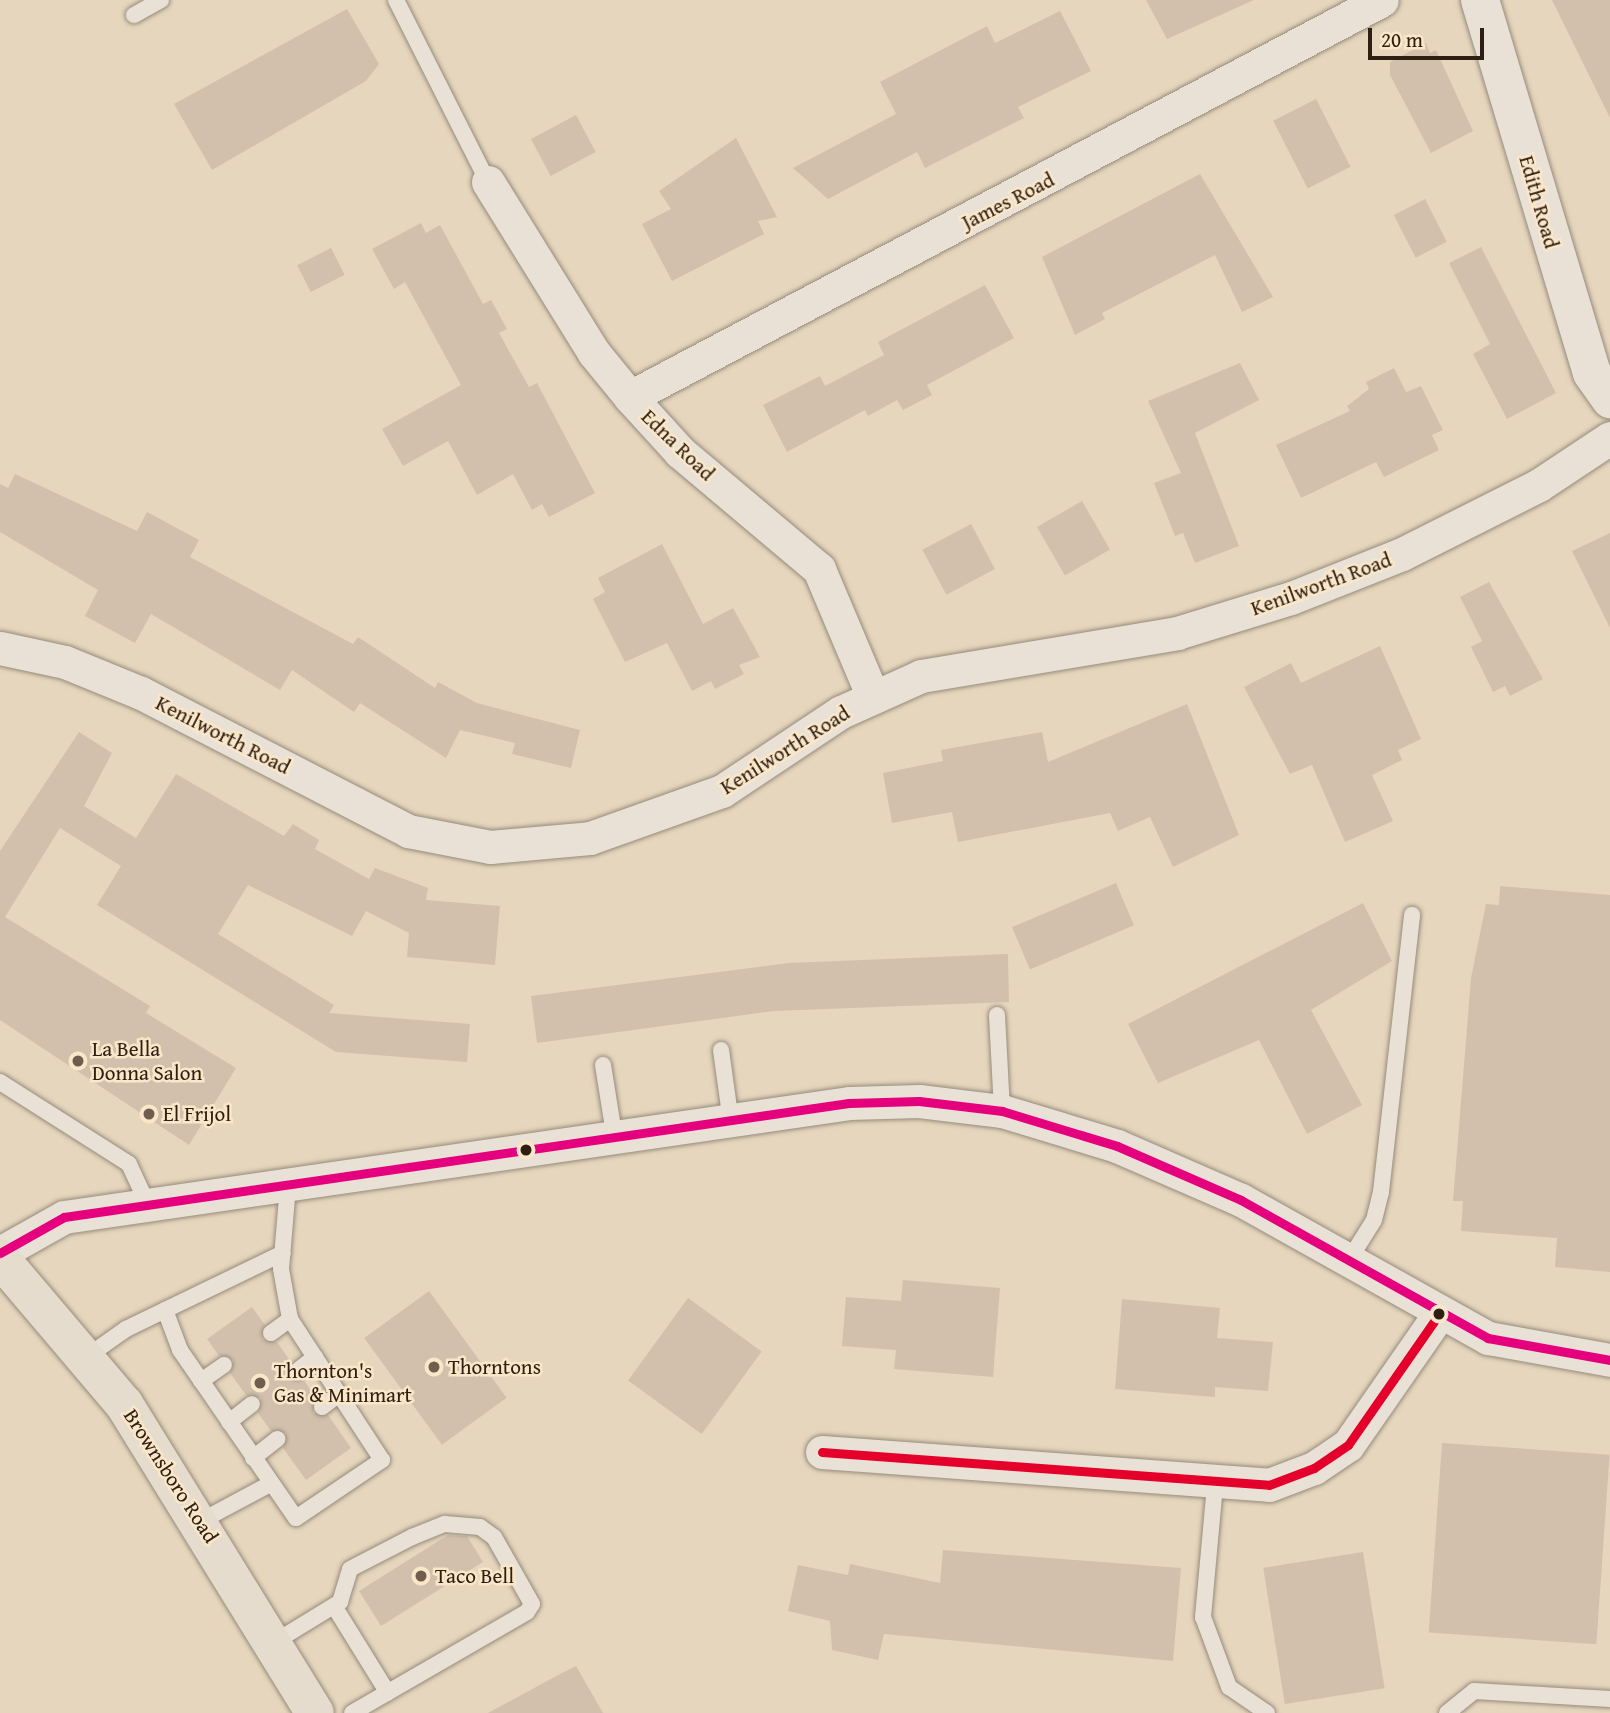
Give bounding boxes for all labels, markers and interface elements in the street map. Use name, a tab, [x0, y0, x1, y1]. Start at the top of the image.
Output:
scale bar	[1372, 14, 1488, 58]
text: 20 m	[1381, 24, 1423, 55]
street label: Edith Road	[1514, 153, 1564, 251]
street label: James Road	[958, 167, 1058, 235]
street label: Edna Road	[636, 404, 720, 486]
street label: Kenilworth Road	[1247, 547, 1395, 621]
street label: Kenilworth Road	[152, 690, 294, 780]
street label: Kenilworth Road	[716, 700, 854, 800]
place label: La Bella Donna Salon	[92, 1036, 202, 1086]
marker: La Bella Donna Salon	[70, 1053, 86, 1069]
place label: El Frijol	[163, 1101, 231, 1127]
marker: El Frijol	[141, 1106, 157, 1122]
unlabelled marker	[519, 1143, 533, 1157]
unlabelled marker	[1432, 1307, 1446, 1321]
place label: Thorntons	[448, 1354, 541, 1380]
place label: Thornton's Gas & Minimart	[274, 1358, 412, 1408]
marker: Thorntons	[426, 1359, 442, 1375]
marker: Thornton's Gas & Minimart	[252, 1375, 268, 1391]
street label: Brownsboro Road	[118, 1404, 224, 1548]
place label: Taco Bell	[435, 1563, 514, 1589]
marker: Taco Bell	[413, 1568, 429, 1584]

